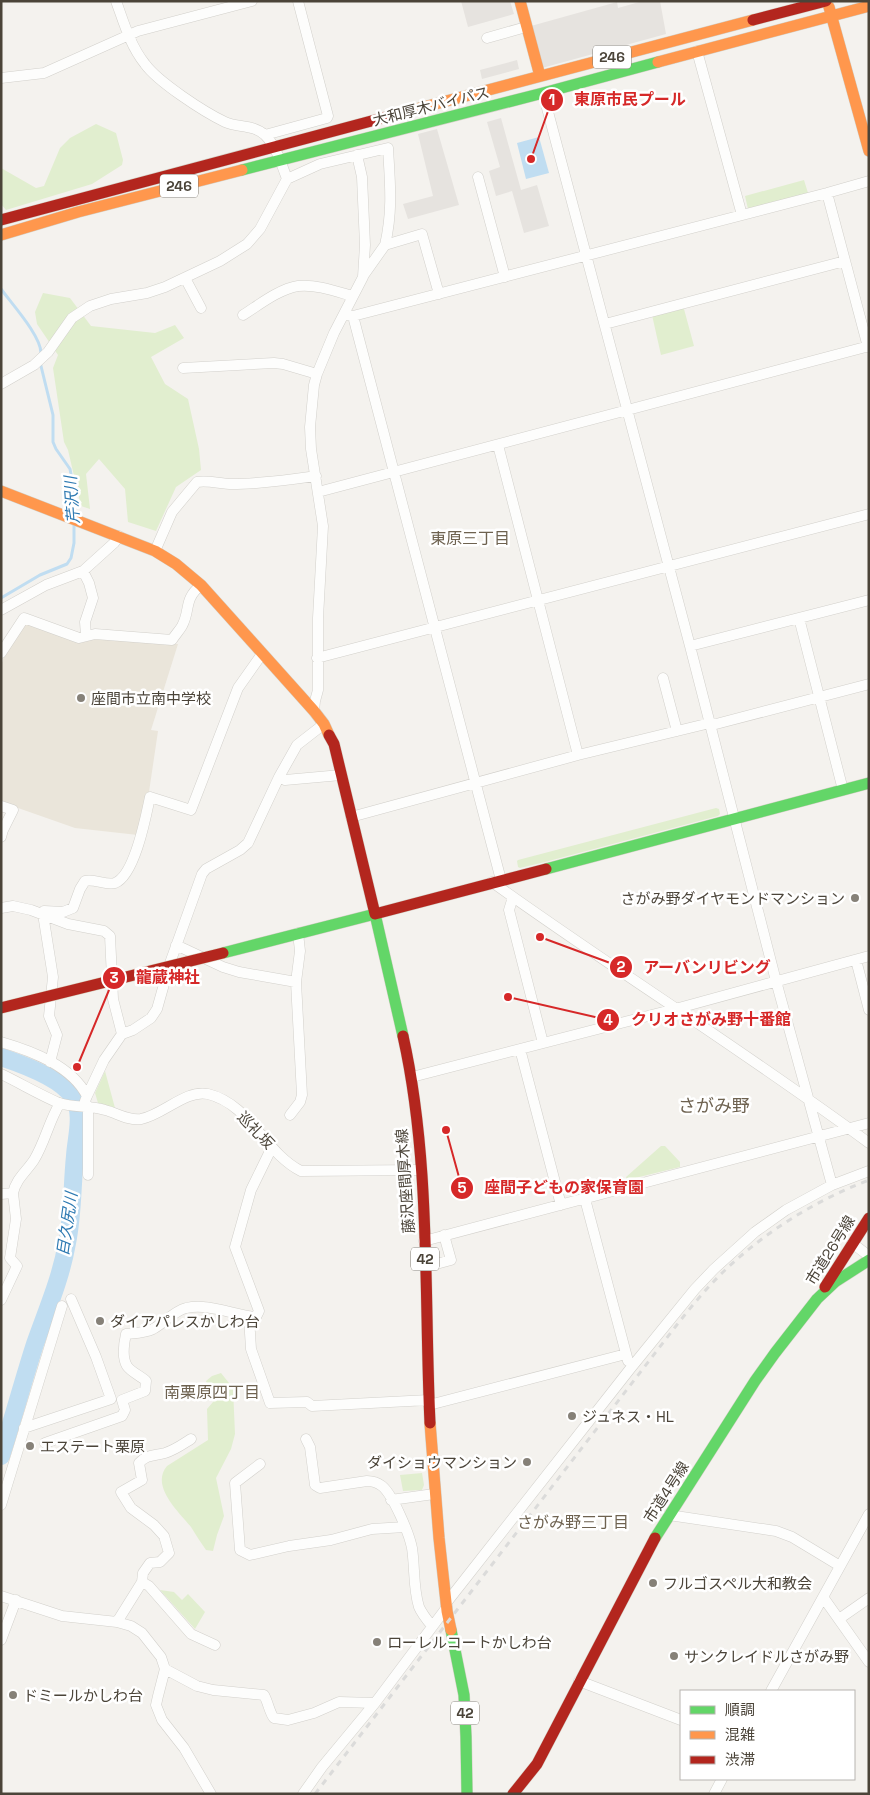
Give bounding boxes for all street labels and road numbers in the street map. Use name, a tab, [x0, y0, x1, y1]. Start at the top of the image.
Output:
road number: 246	[593, 46, 631, 68]
street label: 大和厚木バイパス	[371, 82, 491, 130]
road number: 246	[160, 175, 198, 198]
street label: 巡礼坂	[234, 1107, 278, 1153]
street label: 藤沢座間厚木線	[392, 1128, 418, 1234]
street label: 市道26号線	[801, 1212, 859, 1288]
road number: 42	[411, 1248, 439, 1270]
street label: 市道4号線	[639, 1458, 693, 1526]
road number: 42	[451, 1702, 479, 1725]

